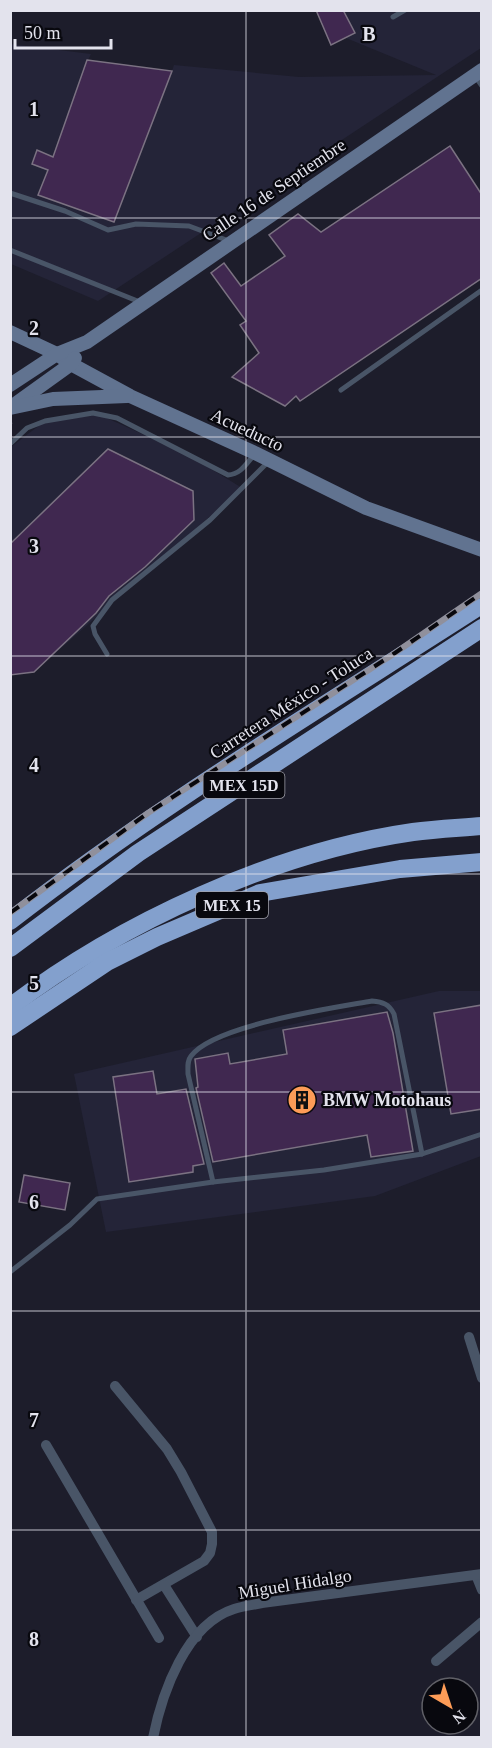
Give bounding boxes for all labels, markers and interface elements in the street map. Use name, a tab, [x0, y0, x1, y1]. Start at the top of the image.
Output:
scale bar	[15, 12, 111, 50]
text: 50 m	[24, 23, 61, 43]
text: B	[362, 23, 376, 45]
text: 1	[29, 98, 39, 120]
street label: Calle 16 de Septiembre	[199, 135, 349, 245]
text: 2	[29, 317, 39, 339]
street label: Acueducto	[207, 404, 287, 456]
text: 3	[29, 535, 39, 557]
street label: Carretera México - Toluca	[206, 643, 376, 763]
text: 4	[29, 754, 39, 776]
road number: MEX 15D	[204, 772, 284, 798]
road number: MEX 15	[196, 892, 268, 918]
text: 5	[29, 972, 39, 994]
building icon: BMW Motohaus	[286, 1084, 318, 1116]
place label: BMW Motohaus	[323, 1090, 451, 1110]
text: 6	[29, 1191, 39, 1213]
text: 7	[29, 1409, 39, 1431]
street label: Miguel Hidalgo	[237, 1565, 353, 1603]
text: 8	[29, 1628, 39, 1650]
north arrow	[420, 1676, 480, 1736]
text: N	[449, 1707, 469, 1728]

